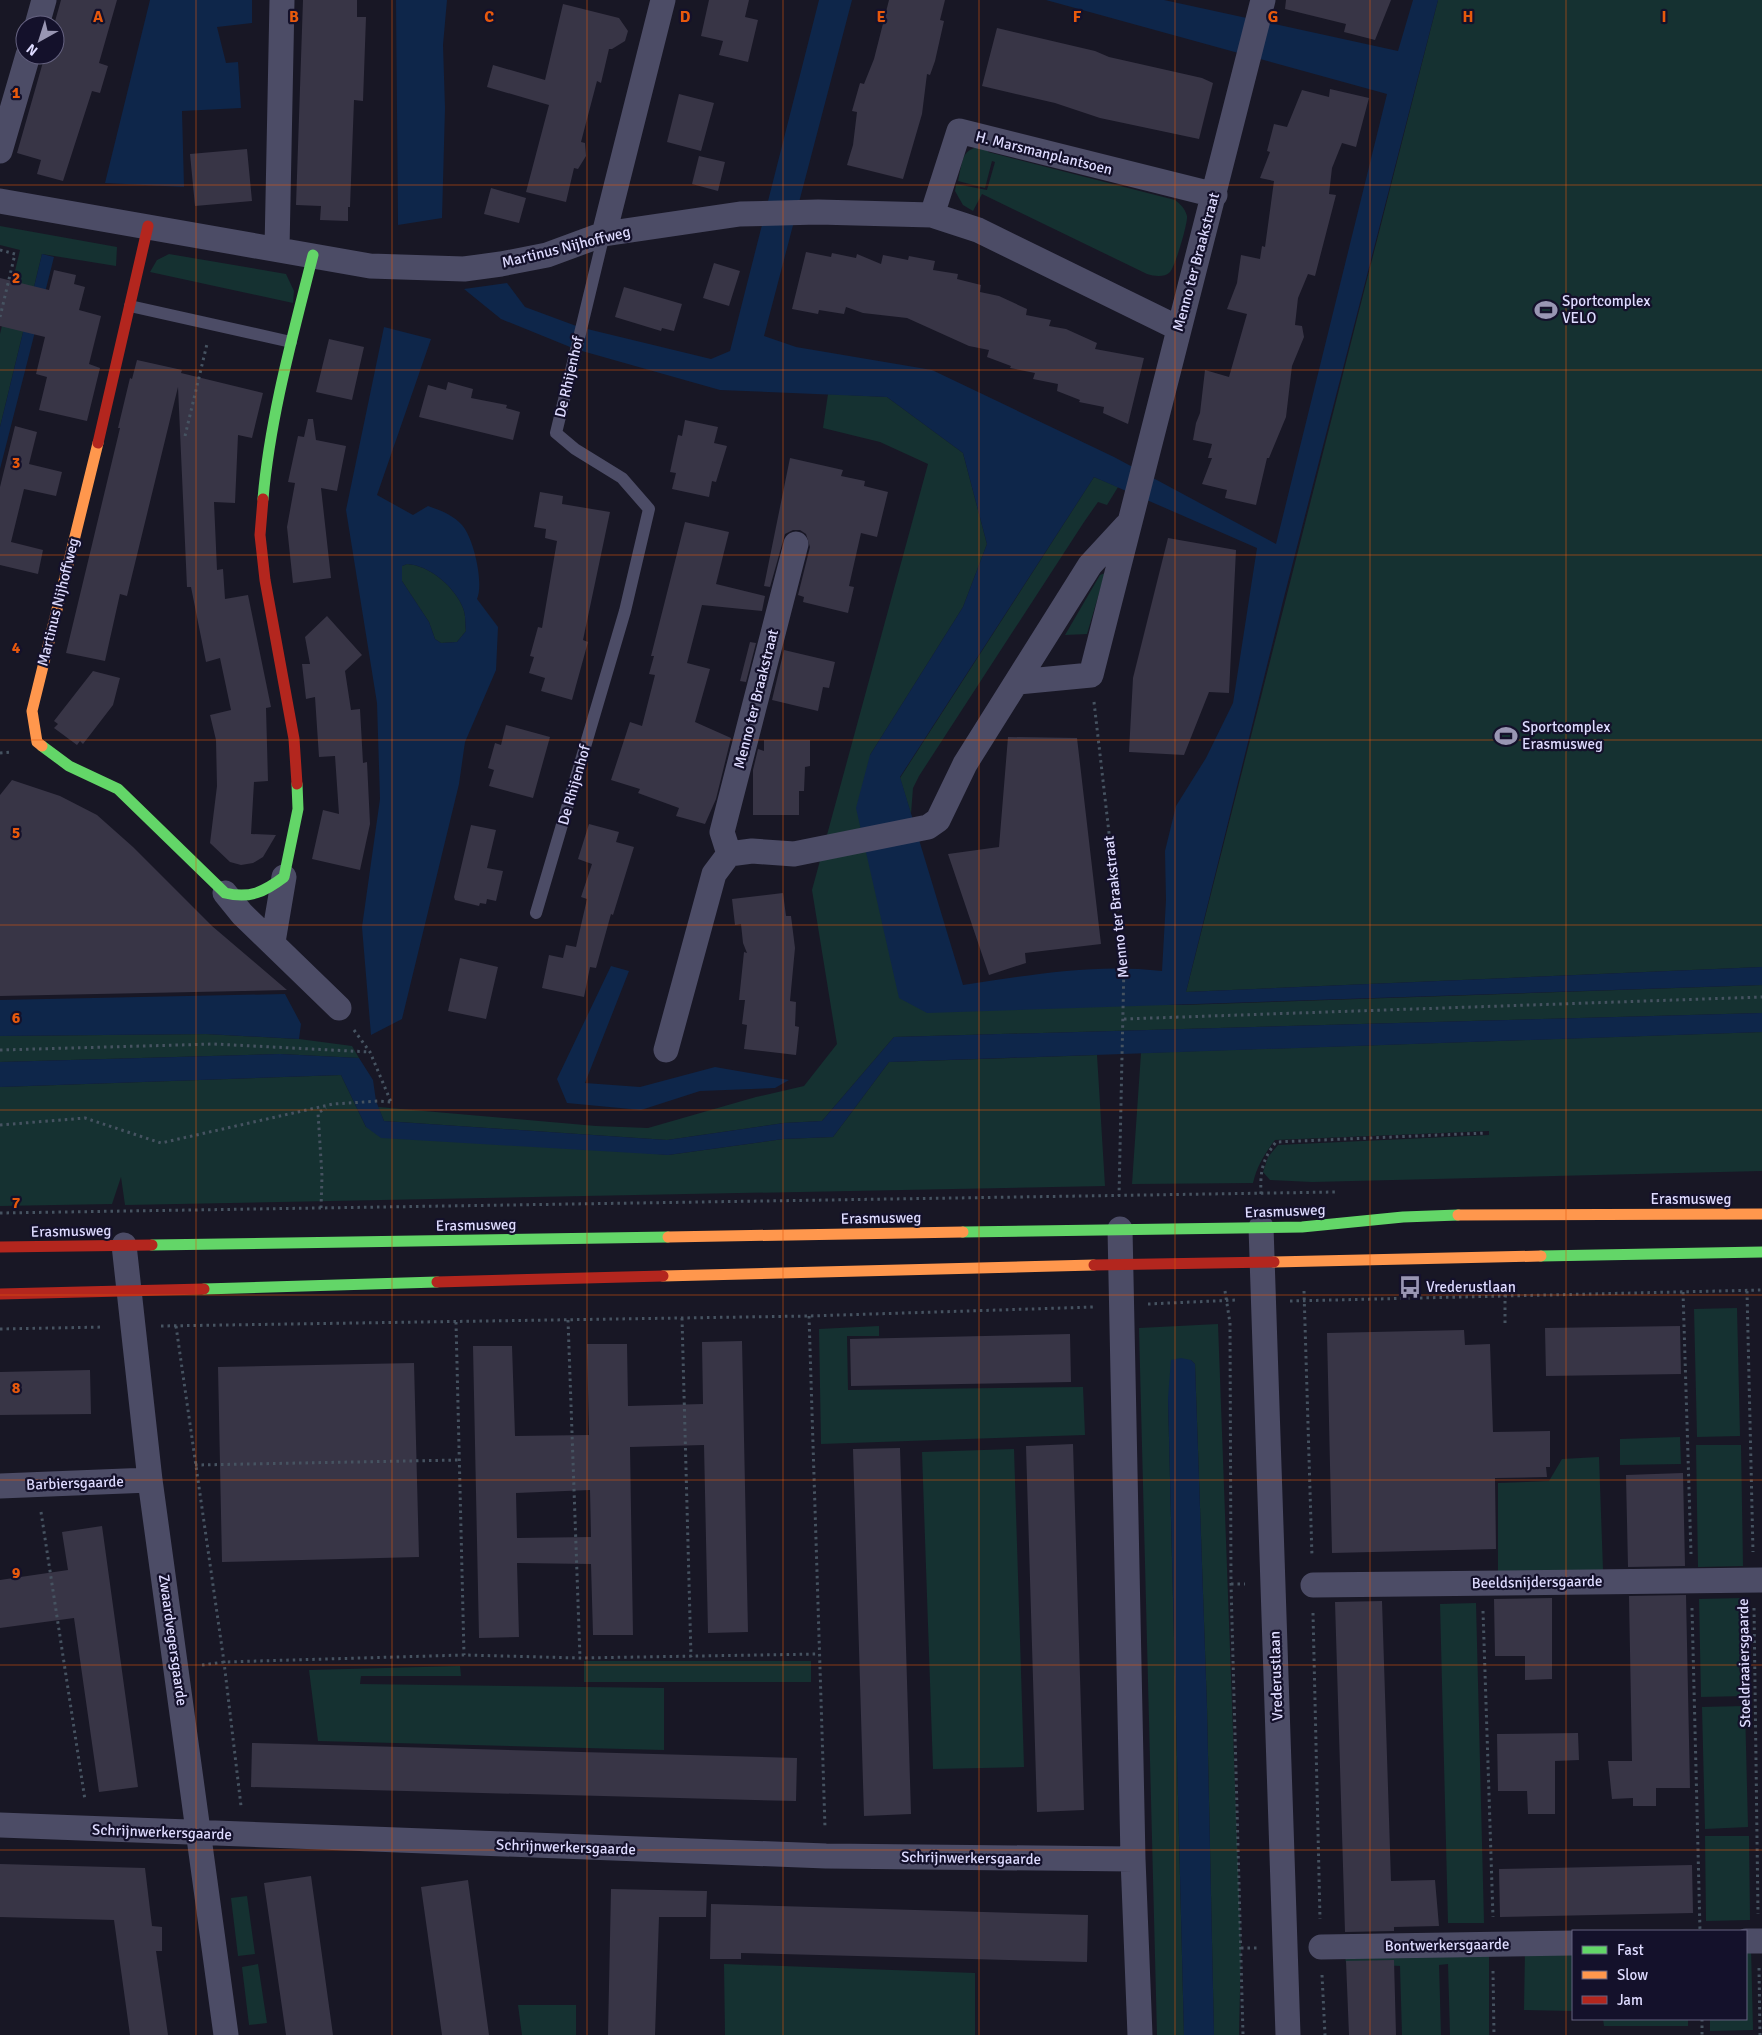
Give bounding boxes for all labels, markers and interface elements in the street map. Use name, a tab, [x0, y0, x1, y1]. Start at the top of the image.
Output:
text: A	[93, 7, 104, 27]
text: B	[289, 7, 299, 27]
text: C	[484, 7, 494, 27]
text: D	[680, 7, 691, 27]
text: E	[876, 7, 886, 27]
text: F	[1073, 7, 1082, 27]
text: G	[1268, 7, 1278, 27]
text: H	[1463, 7, 1473, 27]
text: I	[1661, 7, 1667, 27]
north arrow	[15, 15, 65, 65]
text: N	[23, 40, 41, 59]
text: 1	[12, 83, 21, 103]
street label: H. Marsmanplantsoen	[974, 127, 1114, 179]
street label: Menno ter Braakstraat	[1169, 191, 1223, 333]
street label: Martinus Nijhoffweg	[500, 222, 632, 272]
text: 2	[12, 268, 20, 288]
place label: Sportcomplex VELO	[1562, 292, 1650, 327]
sports icon: Sportcomplex VELO	[1533, 297, 1559, 323]
street label: De Rhijenhof	[551, 334, 587, 419]
text: 3	[12, 453, 20, 473]
street label: Martinus Nijhoffweg	[33, 536, 83, 668]
street label: Menno ter Braakstraat	[730, 627, 782, 771]
text: 4	[12, 638, 21, 658]
place label: Sportcomplex Erasmusweg	[1522, 718, 1610, 753]
sports icon: Sportcomplex Erasmusweg	[1493, 723, 1519, 749]
street label: De Rhijenhof	[554, 742, 594, 827]
text: 5	[12, 823, 20, 843]
street label: Menno ter Braakstraat	[1100, 835, 1132, 979]
text: 6	[12, 1008, 21, 1028]
street label: Erasmusweg	[1651, 1190, 1732, 1208]
text: 7	[12, 1193, 21, 1213]
street label: Erasmusweg	[1244, 1201, 1326, 1221]
street label: Erasmusweg	[840, 1208, 922, 1228]
street label: Erasmusweg	[435, 1215, 517, 1235]
street label: Erasmusweg	[30, 1221, 112, 1241]
bus stop icon: Vrederustlaan	[1397, 1274, 1423, 1300]
place label: Vrederustlaan	[1426, 1278, 1516, 1296]
text: 8	[12, 1378, 21, 1398]
street label: Barbiersgaarde	[26, 1472, 124, 1494]
text: 9	[12, 1563, 21, 1583]
street label: Beeldsnijdersgaarde	[1471, 1572, 1603, 1592]
street label: Zwaardvegersgaarde	[155, 1573, 191, 1707]
street label: Stoeldraaiersgaarde	[1734, 1598, 1754, 1728]
street label: Vrederustlaan	[1265, 1631, 1287, 1721]
street label: Schrijnwerkersgaarde	[92, 1821, 232, 1843]
street label: Schrijnwerkersgaarde	[496, 1836, 636, 1858]
street label: Schrijnwerkersgaarde	[901, 1848, 1041, 1868]
legend	[1572, 1930, 1747, 2020]
street label: Bontwerkersgaarde	[1384, 1935, 1510, 1955]
text: Fast	[1617, 1941, 1644, 1959]
text: Slow	[1617, 1966, 1648, 1984]
text: Jam	[1617, 1991, 1643, 2009]

